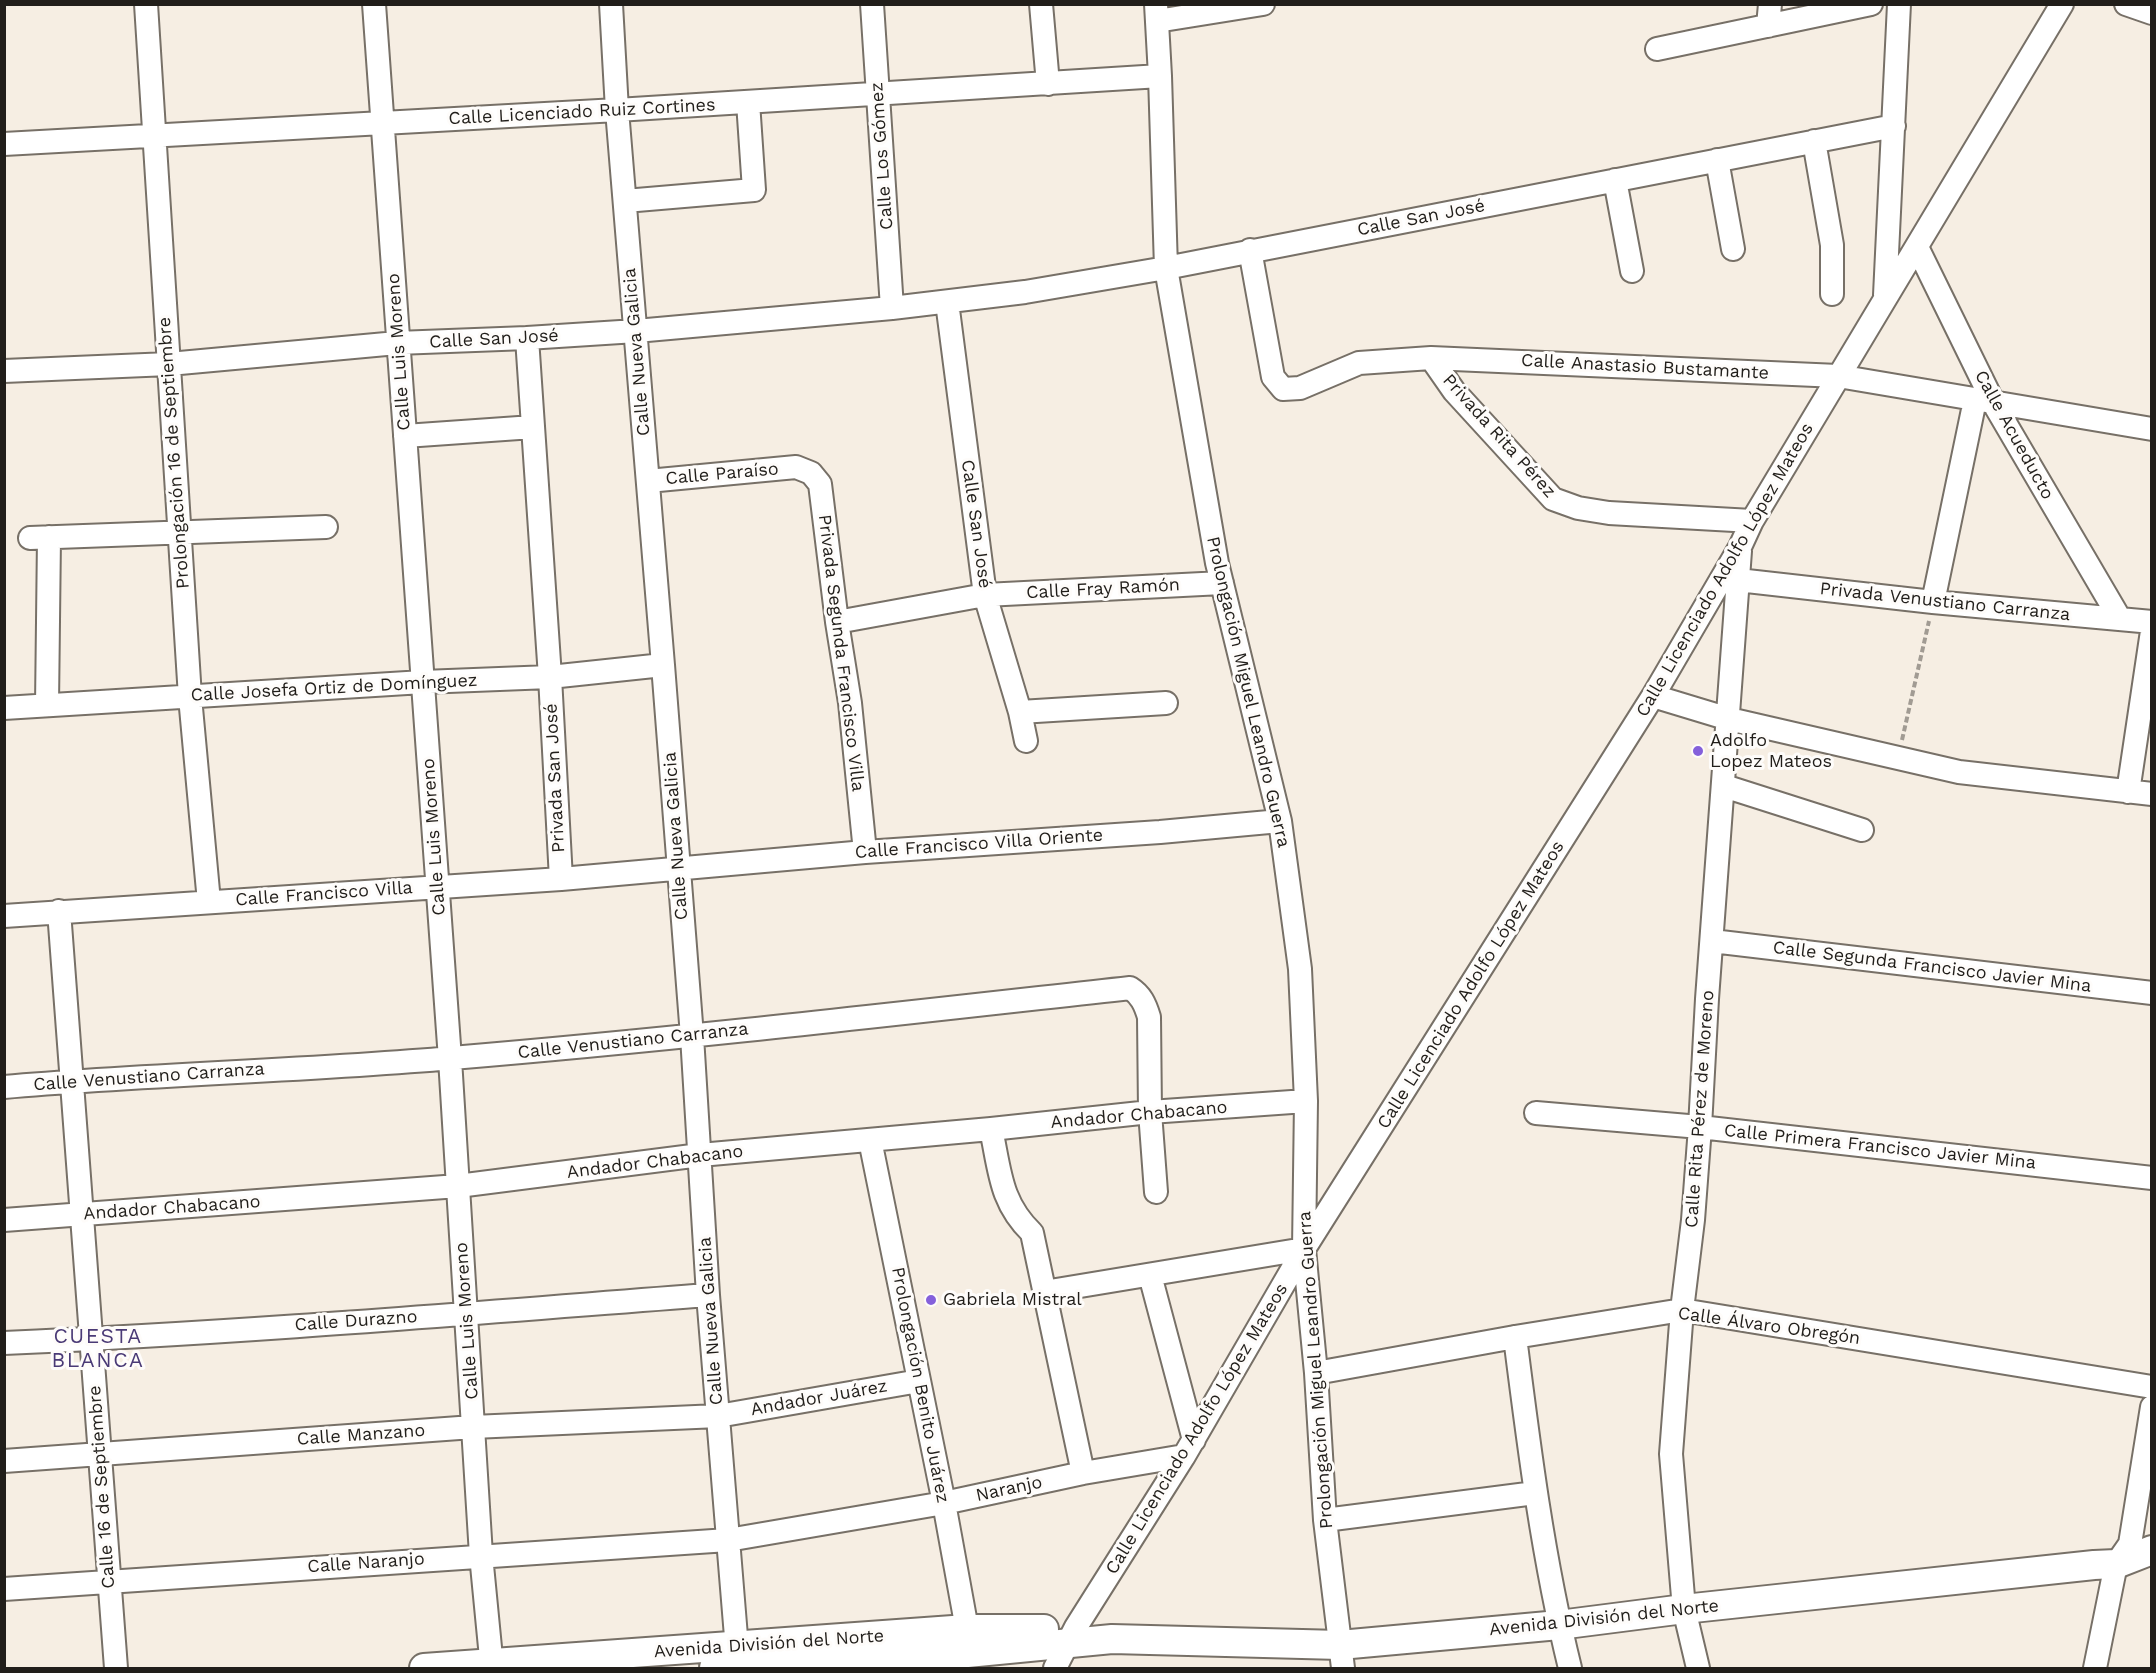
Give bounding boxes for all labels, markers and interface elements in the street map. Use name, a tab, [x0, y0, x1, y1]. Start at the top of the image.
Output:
street label: Calle Los Gómez	[866, 81, 898, 231]
street label: Calle Licenciado Ruiz Cortines	[448, 94, 716, 130]
street label: Calle San José	[1355, 195, 1487, 241]
street label: Calle Nueva Galicia	[619, 267, 655, 437]
street label: Calle Luis Moreno	[383, 273, 415, 431]
street label: Prolongación 16 de Septiembre	[154, 316, 194, 590]
street label: Calle San José	[429, 325, 559, 353]
street label: Calle Anastasio Bustamante	[1521, 350, 1769, 384]
street label: Calle Acueducto	[1970, 367, 2058, 503]
street label: Privada Rita Pérez	[1438, 370, 1560, 502]
street label: Calle Licenciado Adolfo López Mateos	[1632, 419, 1818, 721]
street label: Calle Paraíso	[664, 458, 780, 490]
street label: Calle San José	[956, 458, 996, 590]
street label: Privada Segunda Francisco Villa	[813, 513, 869, 793]
street label: Prolongación Miguel Leandro Guerra	[1202, 534, 1294, 850]
street label: Calle Fray Ramón	[1026, 574, 1180, 604]
street label: Privada Venustiano Carranza	[1819, 578, 2071, 626]
street label: Calle Josefa Ortiz de Domínguez	[190, 670, 478, 706]
street label: Privada San José	[540, 703, 570, 853]
place label: Adolfo Lopez Mateos	[1710, 730, 1832, 772]
marker: Adolfo Lopez Mateos	[1691, 744, 1705, 758]
street label: Calle Nueva Galicia	[659, 751, 693, 921]
street label: Calle Luis Moreno	[418, 758, 450, 916]
street label: Calle Francisco Villa Oriente	[854, 825, 1104, 863]
street label: Calle Licenciado Adolfo López Mateos	[1373, 837, 1569, 1133]
street label: Calle Francisco Villa	[235, 877, 413, 911]
street label: Calle Segunda Francisco Javier Mina	[1772, 937, 2092, 997]
street label: Calle Rita Pérez de Moreno	[1681, 989, 1719, 1229]
street label: Calle Venustiano Carranza	[517, 1018, 749, 1064]
street label: Calle Venustiano Carranza	[33, 1058, 265, 1096]
street label: Andador Chabacano	[1050, 1097, 1228, 1133]
street label: Calle Primera Francisco Javier Mina	[1723, 1120, 2037, 1174]
street label: Andador Chabacano	[566, 1140, 744, 1184]
street label: Andador Chabacano	[83, 1191, 261, 1225]
street label: Prolongación Miguel Leandro Guerra	[1294, 1210, 1338, 1530]
street label: Calle Nueva Galicia	[694, 1236, 728, 1406]
street label: Calle Luis Moreno	[451, 1242, 483, 1400]
street label: Prolongación Benito Juárez	[887, 1265, 953, 1505]
street label: Calle Licenciado Adolfo López Mateos	[1101, 1280, 1293, 1578]
place label: Gabriela Mistral	[943, 1289, 1082, 1311]
marker: Gabriela Mistral	[924, 1293, 938, 1307]
street label: Calle Álvaro Obregón	[1676, 1302, 1862, 1350]
street label: Calle Durazno	[294, 1306, 418, 1336]
district label: CUESTA BLANCA	[52, 1324, 144, 1374]
street label: Andador Juárez	[749, 1375, 889, 1421]
street label: Calle 16 de Septiembre	[84, 1385, 120, 1589]
street label: Calle Manzano	[296, 1420, 426, 1450]
street label: Naranjo	[974, 1471, 1044, 1507]
street label: Calle Naranjo	[307, 1548, 425, 1578]
street label: Avenida División del Norte	[1488, 1595, 1720, 1641]
street label: Avenida División del Norte	[653, 1625, 885, 1663]

